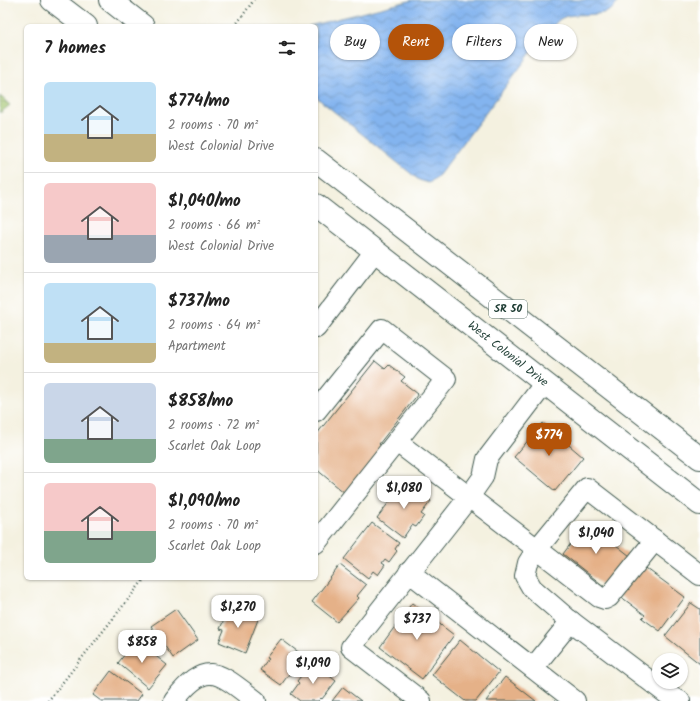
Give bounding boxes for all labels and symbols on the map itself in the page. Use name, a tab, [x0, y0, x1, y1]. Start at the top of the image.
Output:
road number: SR 50	[489, 300, 527, 318]
street label: West Colonial Drive	[464, 316, 553, 392]
pin: $774	[525, 423, 573, 457]
pin: $1,080	[371, 476, 437, 510]
pin: $1,040	[563, 521, 629, 555]
pin: $1,270	[205, 595, 271, 629]
pin: $737	[393, 607, 441, 641]
pin: $858	[118, 630, 166, 664]
pin: $1,090	[280, 651, 346, 685]

